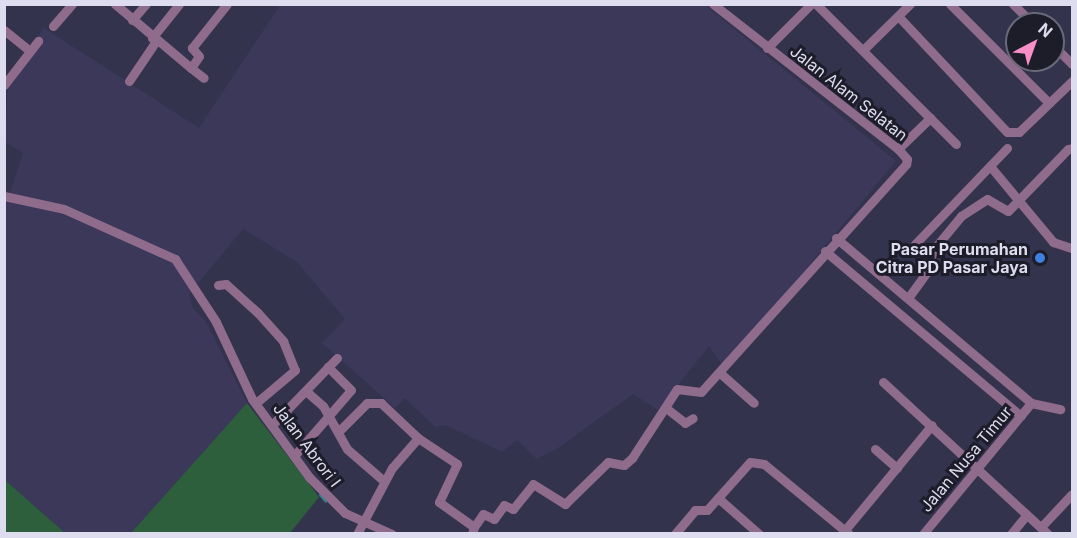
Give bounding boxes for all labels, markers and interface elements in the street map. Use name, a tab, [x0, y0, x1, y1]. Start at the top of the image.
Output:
north arrow	[1005, 12, 1065, 72]
text: N	[1034, 18, 1057, 41]
street label: Jalan Alam Selatan	[787, 41, 911, 145]
place label: Pasar Perumahan Citra PD Pasar Jaya	[876, 239, 1028, 277]
marker: Pasar Perumahan Citra PD Pasar Jaya	[1033, 251, 1047, 265]
street label: Jalan Abrori I	[269, 399, 345, 491]
street label: Jalan Nusa Timur	[916, 402, 1016, 516]

